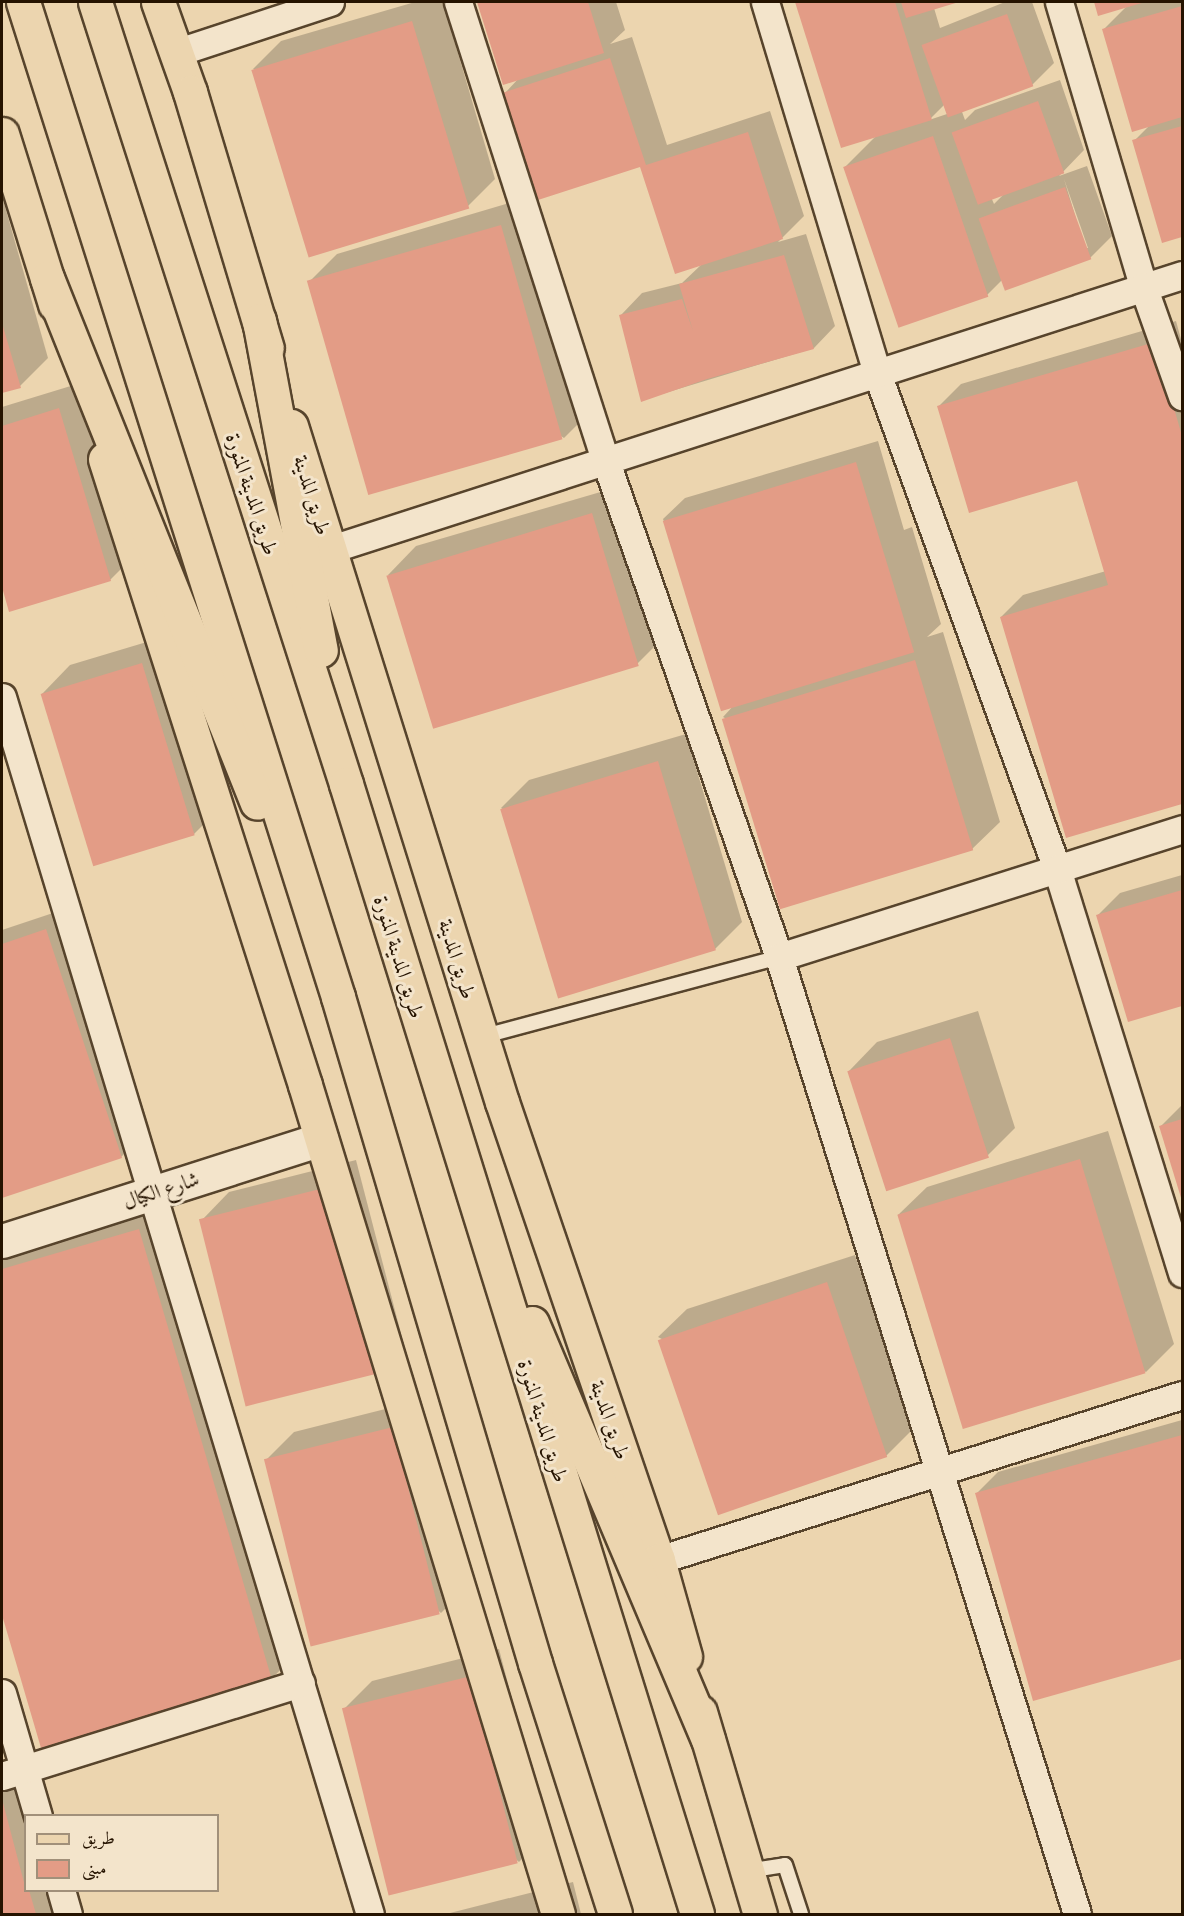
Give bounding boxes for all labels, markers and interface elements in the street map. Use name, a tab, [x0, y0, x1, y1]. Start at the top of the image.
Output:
street label: طريق المدينة المنورة	[220, 430, 284, 558]
street label: طريق المدينة	[288, 452, 336, 538]
street label: طريق المدينة المنورة	[368, 893, 430, 1021]
street label: طريق المدينة	[433, 916, 481, 1002]
street label: شارع الكيال	[120, 1166, 202, 1214]
street label: طريق المدينة المنورة	[512, 1357, 574, 1485]
street label: طريق المدينة	[585, 1377, 635, 1463]
legend	[24, 1814, 219, 1892]
text: طريق	[82, 1826, 115, 1849]
text: مبنى	[82, 1856, 107, 1879]

